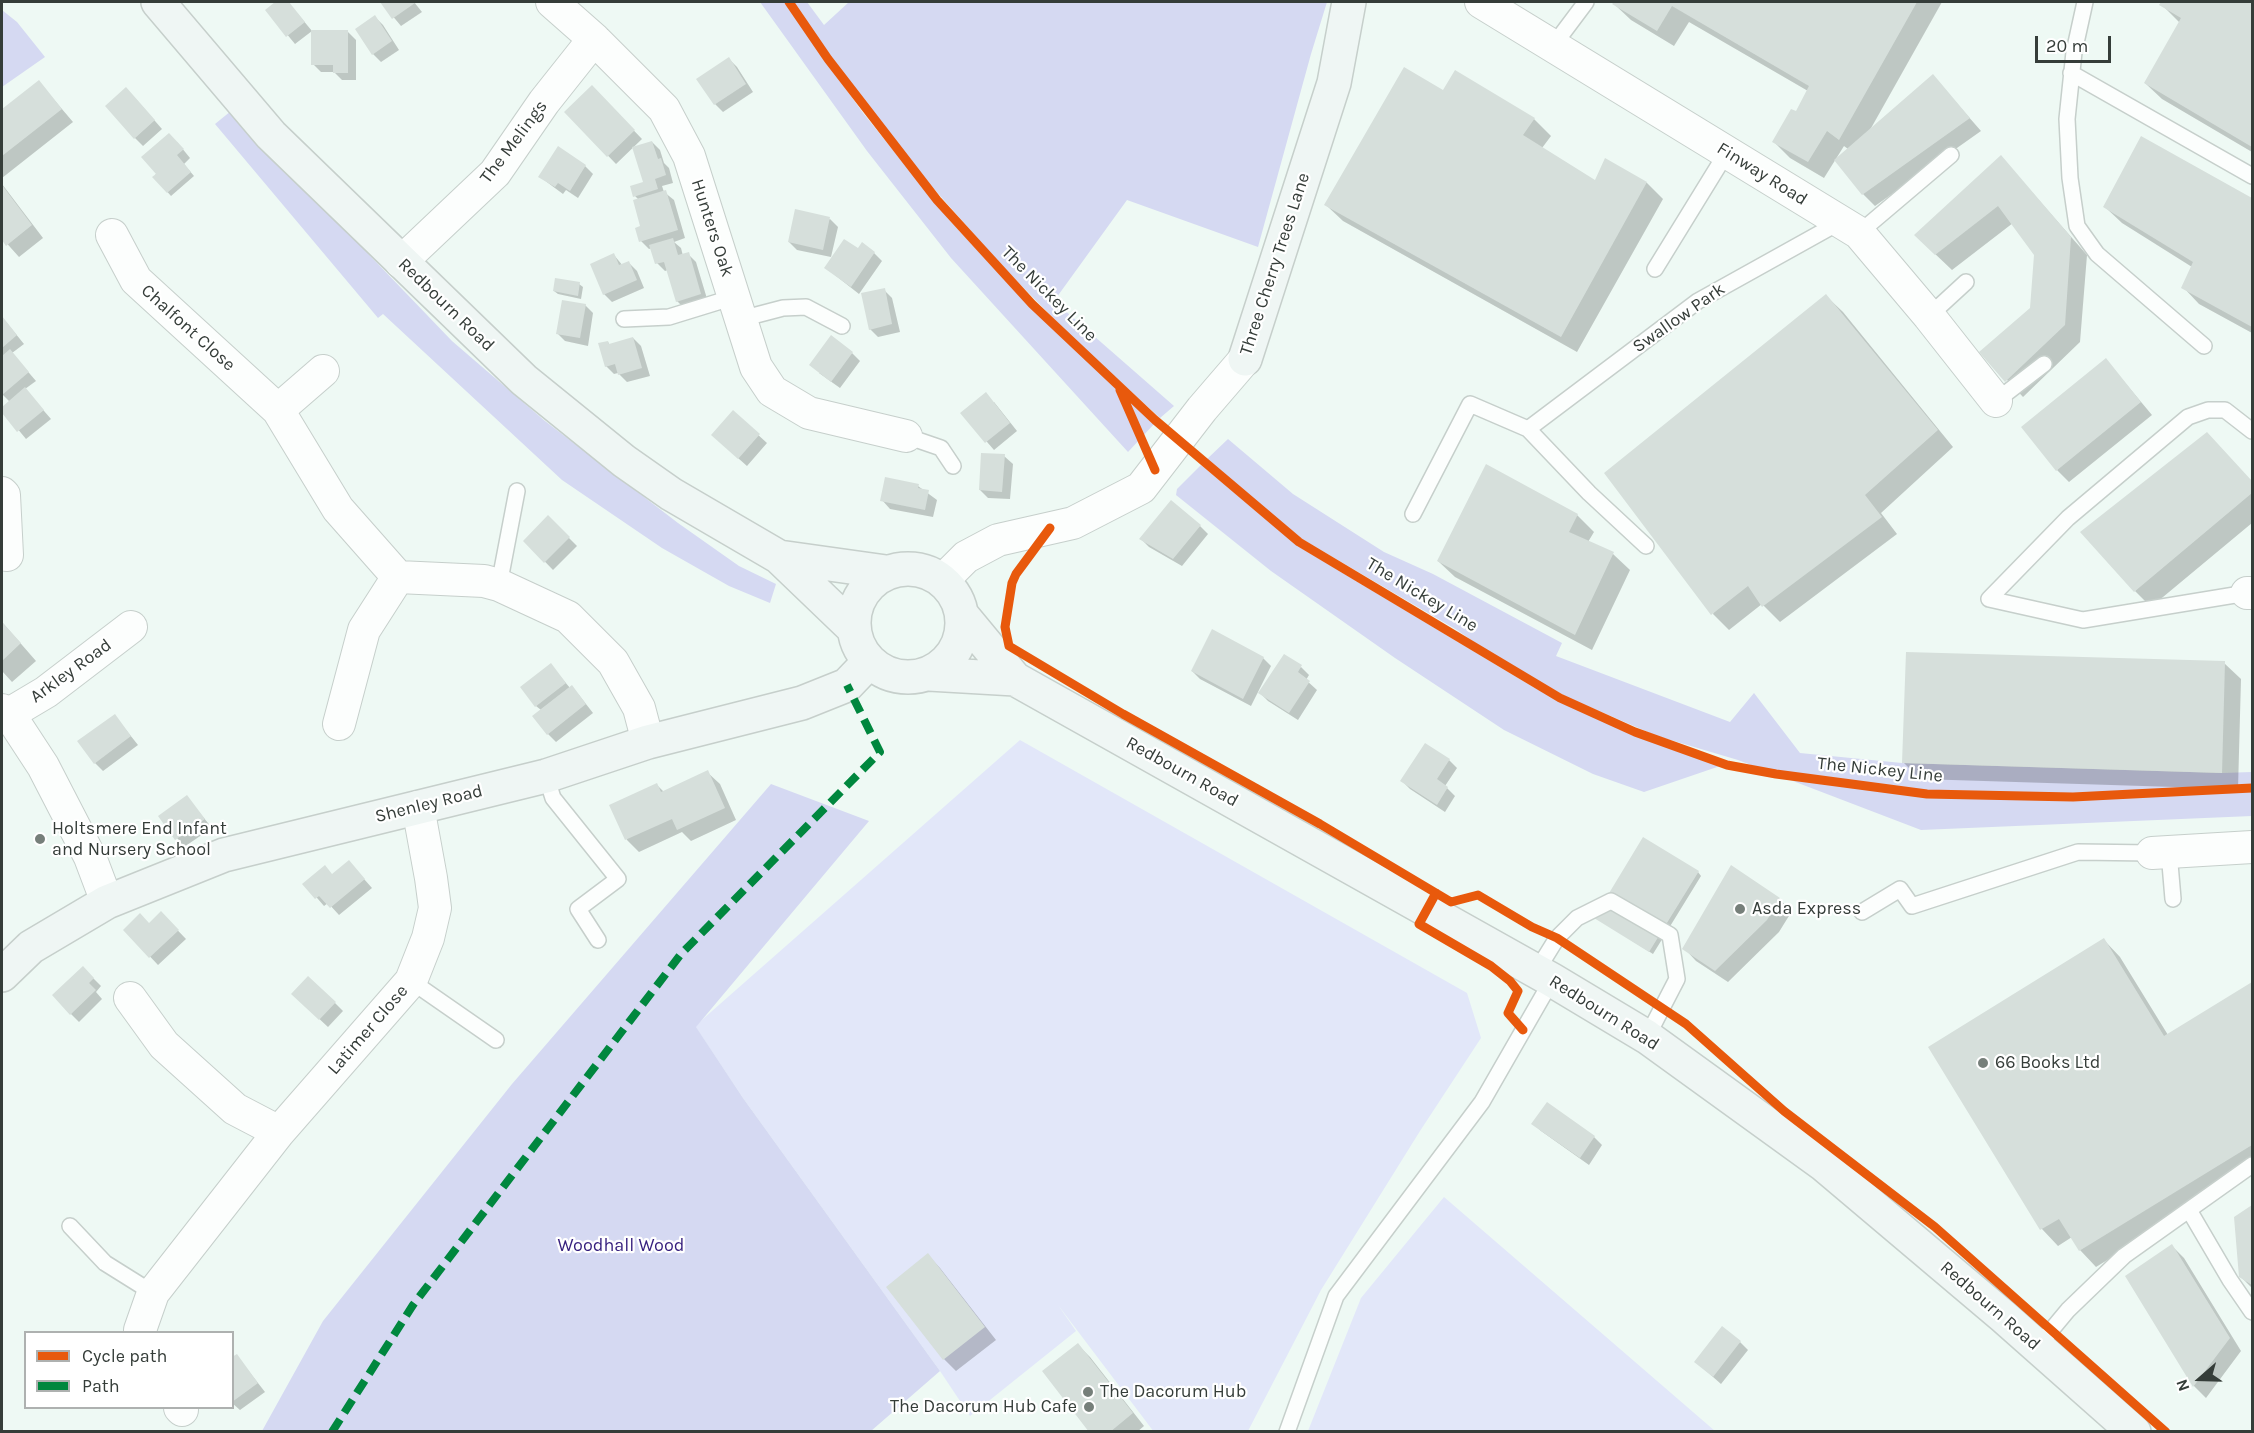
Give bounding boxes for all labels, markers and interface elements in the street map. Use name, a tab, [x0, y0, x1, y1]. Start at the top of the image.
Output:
scale bar	[2038, 24, 2114, 62]
text: 20 m	[2046, 35, 2088, 57]
street label: The Melings	[476, 96, 552, 188]
street label: Finway Road	[1713, 138, 1811, 210]
street label: Three Cherry Trees Lane	[1235, 170, 1315, 358]
street label: Hunters Oak	[686, 176, 738, 280]
street label: The Nickey Line	[997, 242, 1101, 346]
street label: Redbourn Road	[393, 254, 499, 356]
street label: Swallow Park	[1629, 278, 1729, 358]
street label: Chalfont Close	[136, 280, 240, 376]
street label: The Nickey Line	[1362, 553, 1482, 637]
street label: Arkley Road	[26, 634, 116, 708]
street label: Redbourn Road	[1122, 732, 1242, 812]
street label: The Nickey Line	[1816, 753, 1944, 787]
street label: Shenley Road	[373, 780, 485, 828]
place label: Holtsmere End Infant and Nursery School	[52, 818, 227, 860]
marker: Holtsmere End Infant and Nursery School	[33, 832, 47, 846]
place label: Asda Express	[1752, 898, 1861, 920]
marker: Asda Express	[1733, 902, 1747, 916]
street label: Redbourn Road	[1545, 971, 1663, 1055]
street label: Latimer Close	[323, 981, 413, 1079]
place label: 66 Books Ltd	[1995, 1052, 2100, 1074]
marker: 66 Books Ltd	[1976, 1056, 1990, 1070]
park label: Woodhall Wood	[558, 1235, 684, 1257]
street label: Redbourn Road	[1936, 1257, 2044, 1355]
legend	[24, 1331, 234, 1409]
text: Cycle path	[82, 1345, 167, 1367]
north arrow	[2170, 1349, 2230, 1409]
text: Path	[82, 1375, 120, 1397]
text: N	[2172, 1377, 2194, 1394]
place label: The Dacorum Hub	[1100, 1381, 1246, 1403]
marker: The Dacorum Hub	[1081, 1385, 1095, 1399]
place label: The Dacorum Hub Cafe	[890, 1396, 1077, 1418]
marker: The Dacorum Hub Cafe	[1082, 1400, 1096, 1414]

